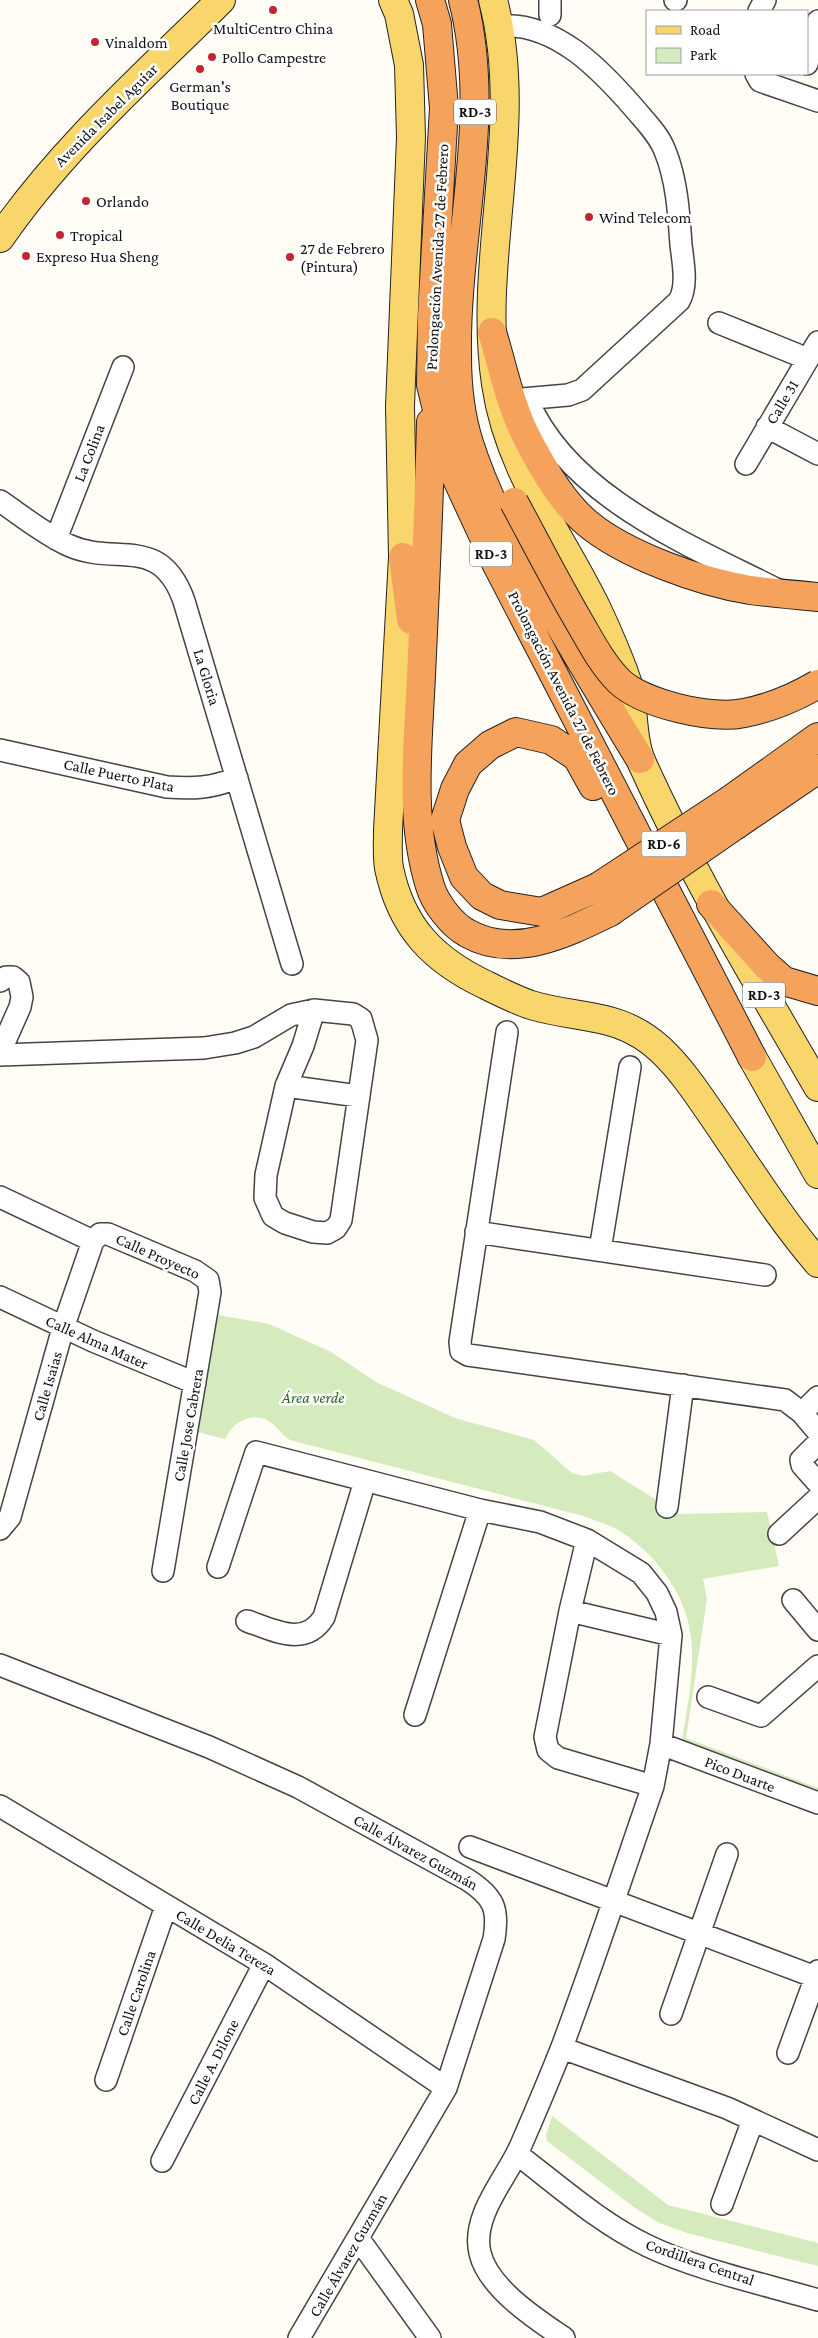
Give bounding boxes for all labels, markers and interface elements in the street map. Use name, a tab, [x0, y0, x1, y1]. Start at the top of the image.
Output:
marker: MultiCentro China	[267, 4, 279, 16]
legend	[646, 10, 808, 75]
place label: MultiCentro China	[213, 20, 334, 37]
text: Road	[690, 22, 721, 38]
place label: Vinaldom	[105, 34, 168, 51]
marker: Vinaldom	[89, 36, 101, 48]
text: Park	[690, 47, 717, 63]
place label: Pollo Campestre	[222, 49, 326, 67]
marker: Pollo Campestre	[206, 51, 218, 63]
street label: Avenida Isabel Aguiar	[51, 60, 162, 171]
marker: German's Boutique	[194, 63, 206, 75]
place label: German's Boutique	[169, 78, 231, 114]
road number: RD-3	[454, 100, 496, 124]
street label: Prolongación Avenida 27 de Febrero	[423, 143, 452, 371]
place label: Orlando	[96, 193, 149, 210]
marker: Orlando	[80, 195, 92, 207]
place label: Wind Telecom	[599, 209, 691, 226]
marker: Wind Telecom	[583, 211, 595, 223]
place label: Tropical	[70, 227, 123, 245]
marker: Tropical	[54, 229, 66, 241]
place label: 27 de Febrero (Pintura)	[300, 240, 385, 276]
place label: Expreso Hua Sheng	[36, 248, 159, 266]
marker: Expreso Hua Sheng	[20, 250, 32, 262]
marker: 27 de Febrero (Pintura)	[284, 251, 296, 263]
street label: Calle 31	[762, 377, 802, 427]
street label: La Colina	[70, 421, 108, 484]
road number: RD-3	[470, 542, 512, 566]
street label: Prolongación Avenida 27 de Febrero	[504, 588, 623, 798]
street label: La Gloria	[190, 647, 224, 708]
street label: Calle Puerto Plata	[62, 755, 177, 795]
road number: RD-6	[642, 832, 686, 856]
road number: RD-3	[743, 982, 785, 1008]
street label: Calle Proyecto	[113, 1230, 203, 1283]
street label: Calle Alma Mater	[43, 1312, 151, 1372]
street label: Calle Isaias	[29, 1349, 65, 1423]
street label: Calle Jose Cabrera	[170, 1367, 207, 1483]
park label: Área verde	[281, 1389, 344, 1406]
street label: Pico Duarte	[702, 1753, 778, 1795]
street label: Calle Álvarez Guzmán	[351, 1811, 482, 1893]
street label: Calle Delia Tereza	[173, 1906, 279, 1979]
street label: Calle Carolina	[113, 1947, 159, 2038]
street label: Calle A. Dilone	[184, 2016, 242, 2108]
street label: Calle Álvarez Guzmán	[306, 2190, 390, 2320]
street label: Cordillera Central	[643, 2235, 757, 2289]

